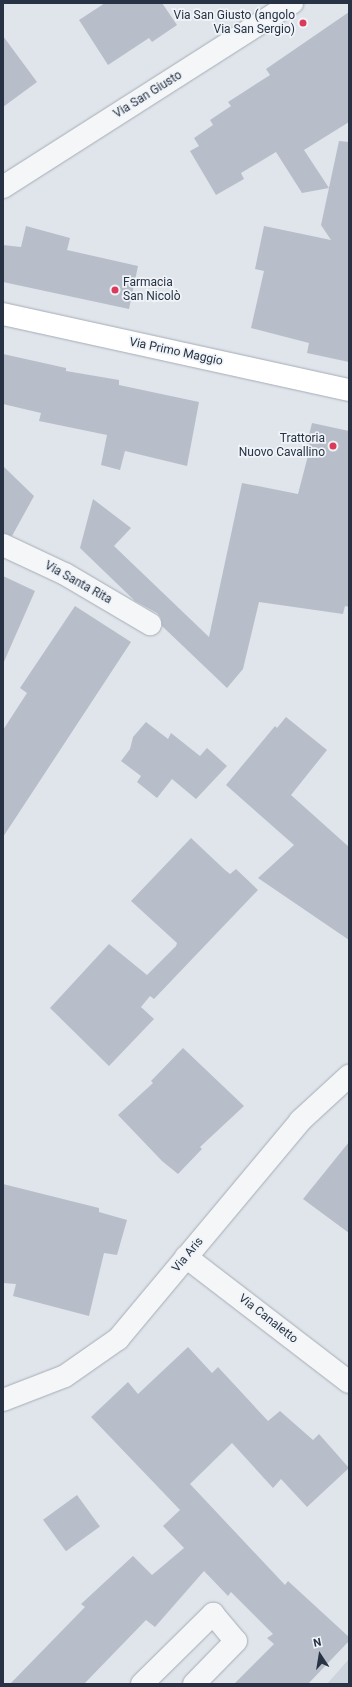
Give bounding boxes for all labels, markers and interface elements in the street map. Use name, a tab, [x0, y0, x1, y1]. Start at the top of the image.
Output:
place label: Via San Giusto (angolo Via San Sergio)	[174, 9, 295, 37]
marker: Via San Giusto (angolo Via San Sergio)	[298, 18, 308, 28]
street label: Via San Giusto	[111, 68, 185, 122]
place label: Farmacia San Nicolò	[123, 276, 181, 304]
marker: Farmacia San Nicolò	[110, 285, 120, 295]
street label: Via Primo Maggio	[128, 335, 224, 369]
place label: Trattoria Nuovo Cavallino	[239, 432, 325, 460]
marker: Trattoria Nuovo Cavallino	[328, 441, 338, 451]
street label: Via Santa Rita	[42, 559, 114, 607]
street label: Via Aris	[169, 1235, 207, 1275]
street label: Via Canaletto	[235, 1291, 301, 1347]
north arrow	[300, 1635, 340, 1675]
text: N	[312, 1636, 323, 1650]

